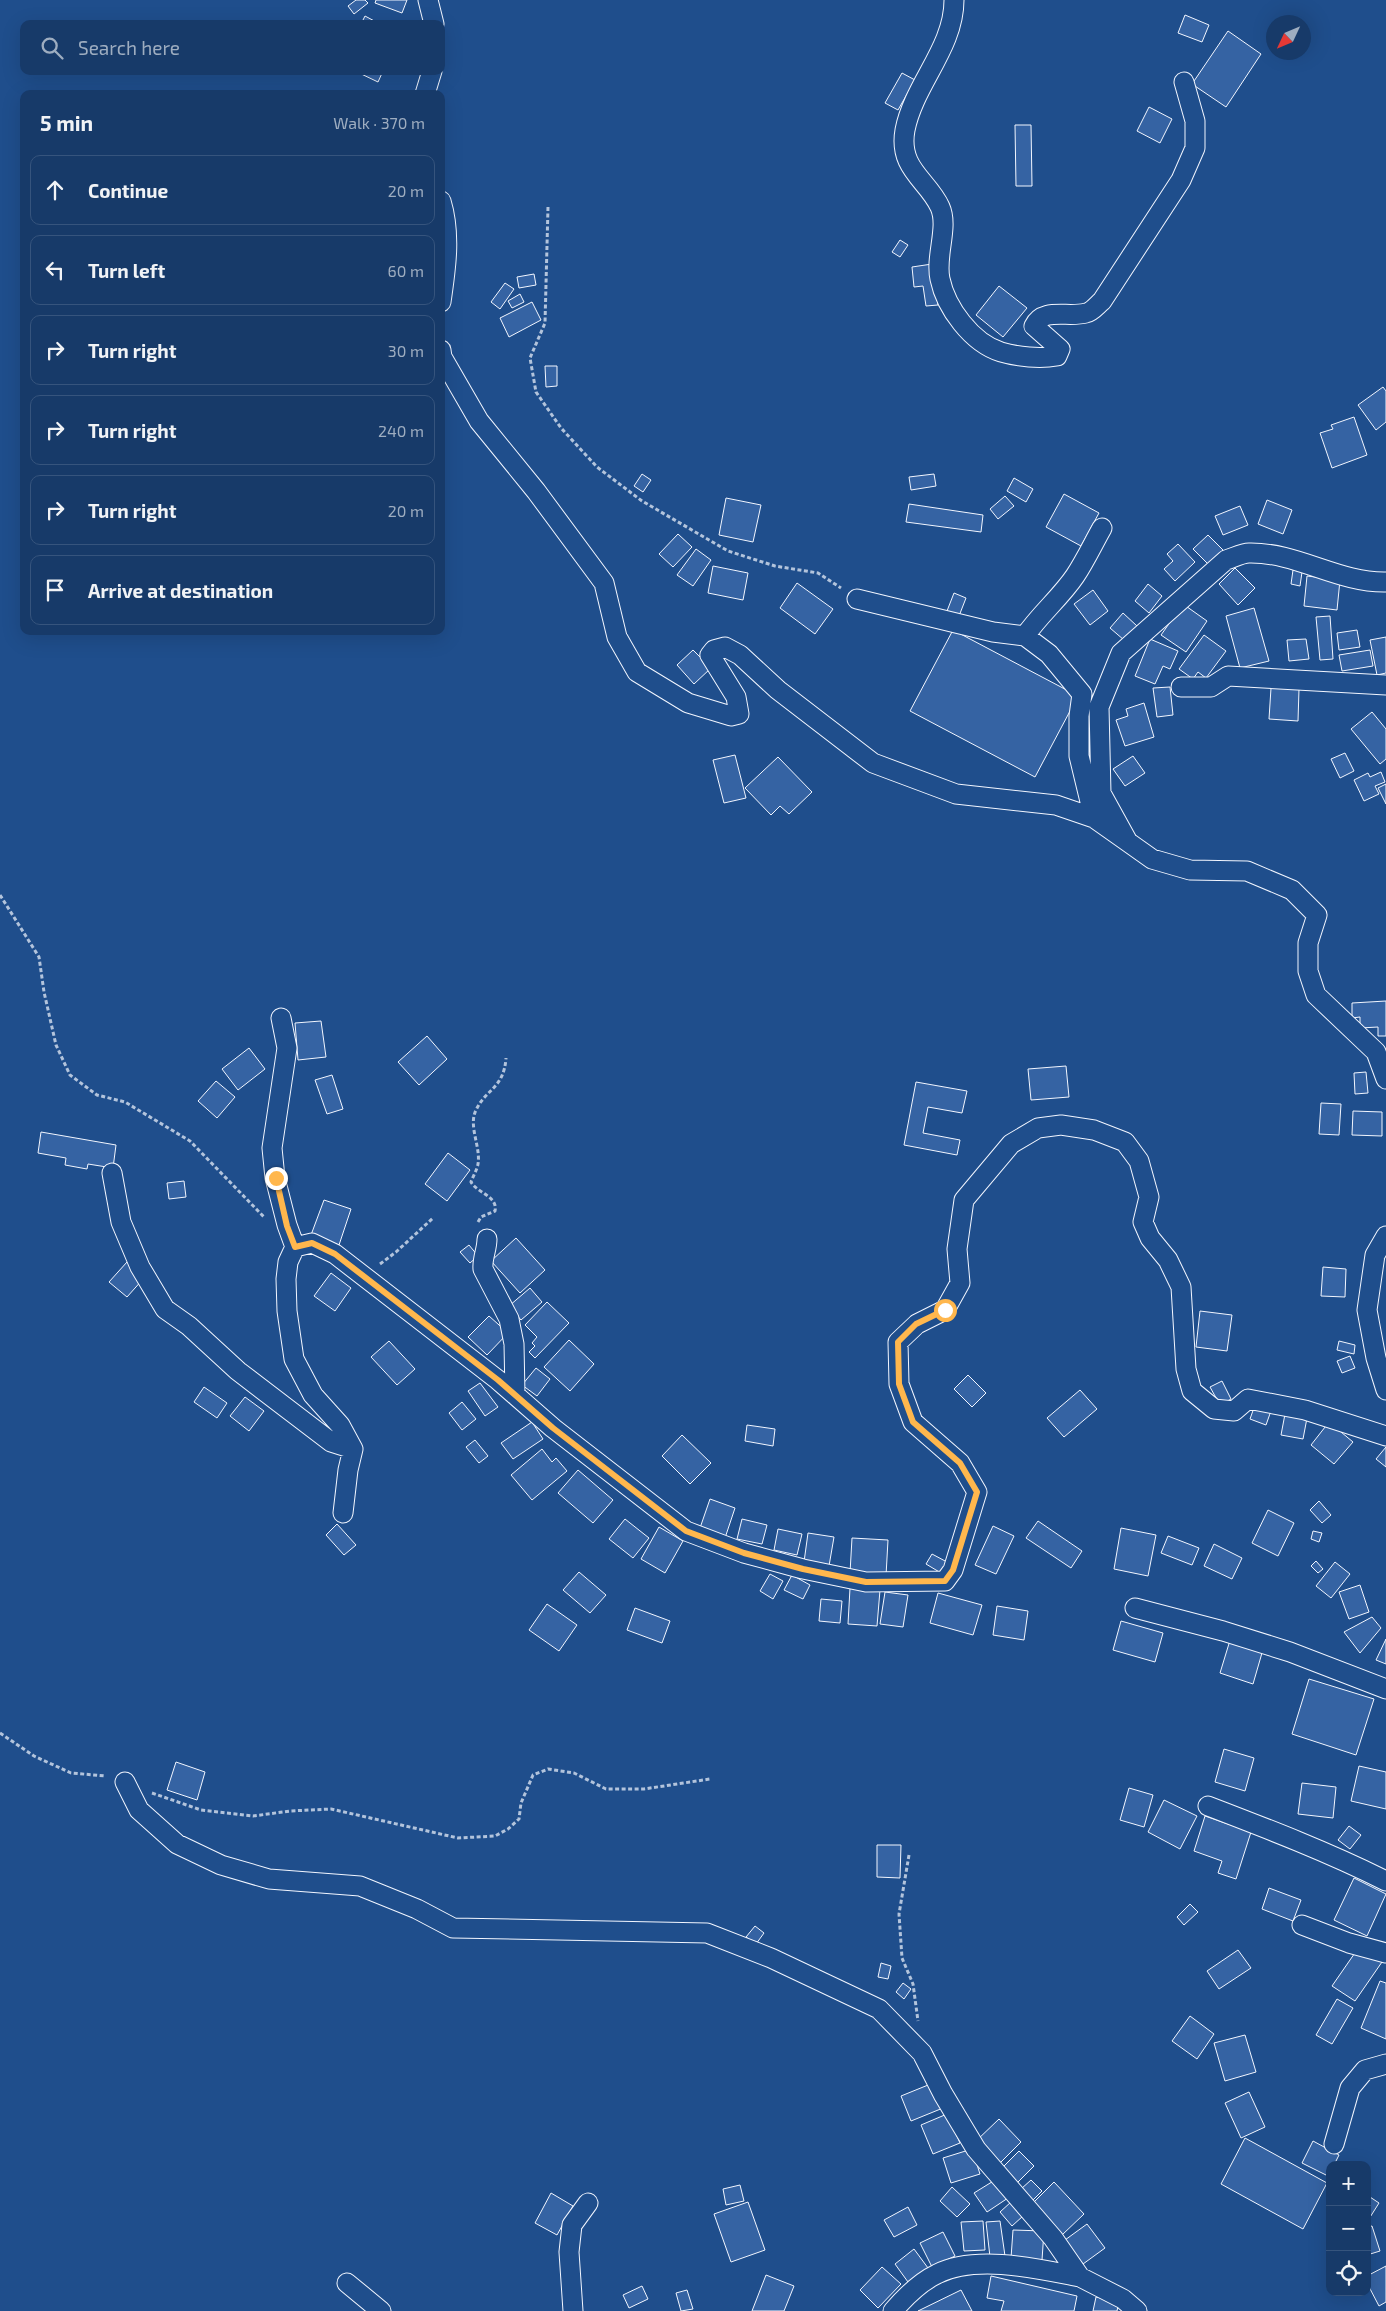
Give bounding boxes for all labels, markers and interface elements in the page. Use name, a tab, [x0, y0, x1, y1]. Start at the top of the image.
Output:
north arrow	[1266, 15, 1311, 60]
search box	[20, 20, 445, 75]
icon: search	[38, 34, 66, 62]
text: Search here	[78, 36, 180, 59]
text: 5 min	[40, 110, 93, 135]
text: Walk · 370 m	[333, 113, 425, 132]
icon: ahead	[41, 176, 69, 204]
text: Continue	[88, 179, 168, 202]
text: 20 m	[388, 181, 424, 200]
icon: left	[41, 256, 69, 284]
text: Turn left	[88, 259, 165, 282]
text: 60 m	[388, 261, 424, 280]
icon: right	[41, 336, 69, 364]
text: Turn right	[88, 339, 176, 362]
text: 30 m	[388, 341, 424, 360]
icon: right	[41, 416, 69, 444]
text: Turn right	[88, 419, 176, 442]
text: 240 m	[378, 421, 424, 440]
icon: right	[41, 496, 69, 524]
text: Turn right	[88, 499, 176, 522]
text: 20 m	[388, 501, 424, 520]
icon: arrive	[41, 576, 69, 604]
text: Arrive at destination	[88, 579, 273, 602]
route end	[265, 1167, 288, 1190]
route start	[934, 1299, 957, 1322]
map controls	[1326, 2161, 1371, 2296]
button: +	[1326, 2161, 1371, 2206]
button: −	[1326, 2206, 1371, 2251]
button: locate	[1326, 2251, 1371, 2296]

